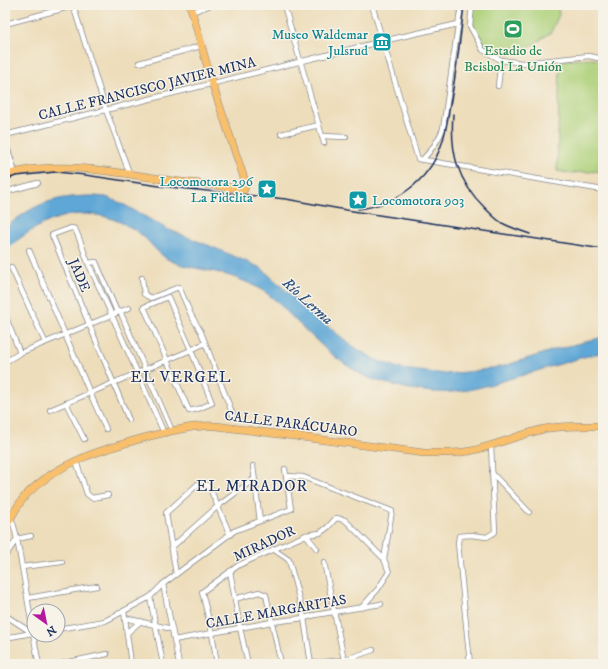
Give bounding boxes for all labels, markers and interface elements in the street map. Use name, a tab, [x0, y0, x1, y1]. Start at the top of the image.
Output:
sports icon: Estadio de Beisbol La Unión	[502, 18, 524, 40]
place label: Museo Waldemar Julsrud	[272, 26, 369, 60]
museum icon: Museo Waldemar Julsrud	[371, 31, 393, 53]
place label: Estadio de Beisbol La Unión	[464, 42, 563, 76]
street label: CALLE FRANCISCO JAVIER MINA	[37, 53, 259, 125]
place label: Locomotora 296 La Fidelita	[159, 173, 254, 207]
place icon: Locomotora 296 La Fidelita	[256, 178, 278, 200]
place icon: Locomotora 903	[347, 189, 369, 211]
place label: Locomotora 903	[372, 192, 464, 210]
street label: JADE	[63, 254, 94, 295]
water label: Río Lerma	[278, 273, 337, 329]
district label: EL VERGEL	[130, 367, 232, 387]
street label: CALLE PARÁCUARO	[223, 407, 359, 441]
district label: EL MIRADOR	[196, 476, 308, 496]
street label: MIRADOR	[231, 521, 299, 566]
street label: CALLE MARGARITAS	[204, 591, 348, 633]
north arrow	[26, 603, 66, 643]
text: N	[43, 622, 59, 639]

